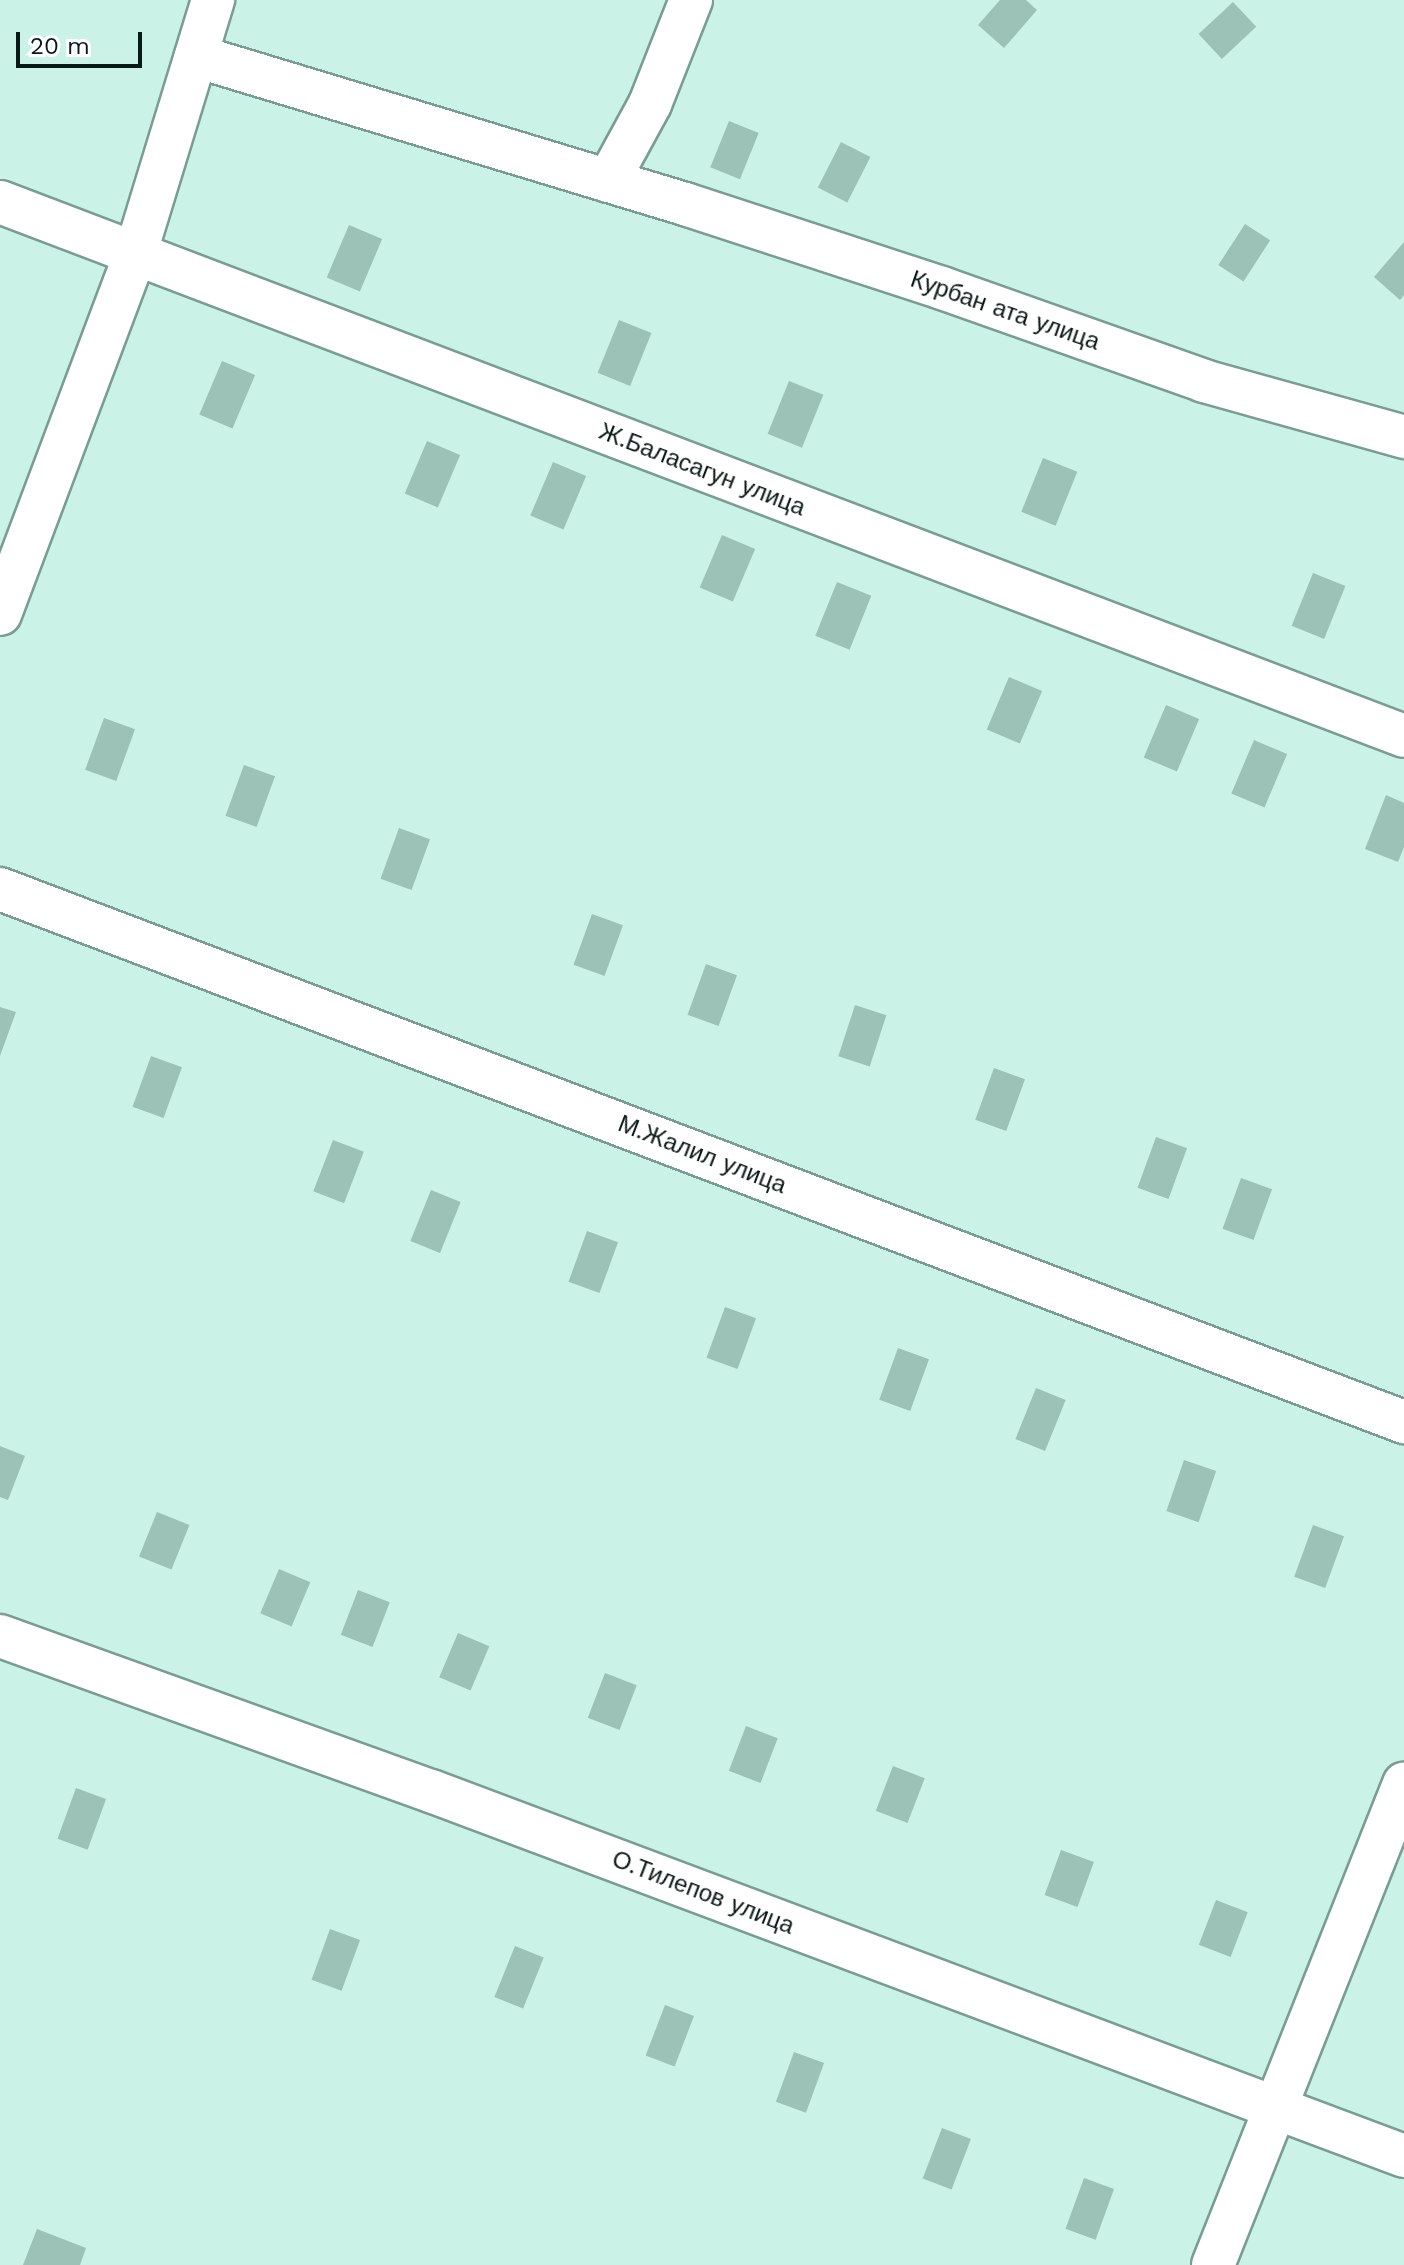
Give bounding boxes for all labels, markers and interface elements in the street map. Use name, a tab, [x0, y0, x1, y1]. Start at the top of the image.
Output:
scale bar	[20, 16, 146, 66]
text: 20 m	[30, 32, 90, 60]
street label: Курбан ата улица	[907, 265, 1103, 357]
street label: Ж.Баласагун улица	[595, 417, 809, 523]
street label: М.Жалил улица	[614, 1110, 790, 1200]
street label: О.Тилепов улица	[608, 1845, 798, 1941]

